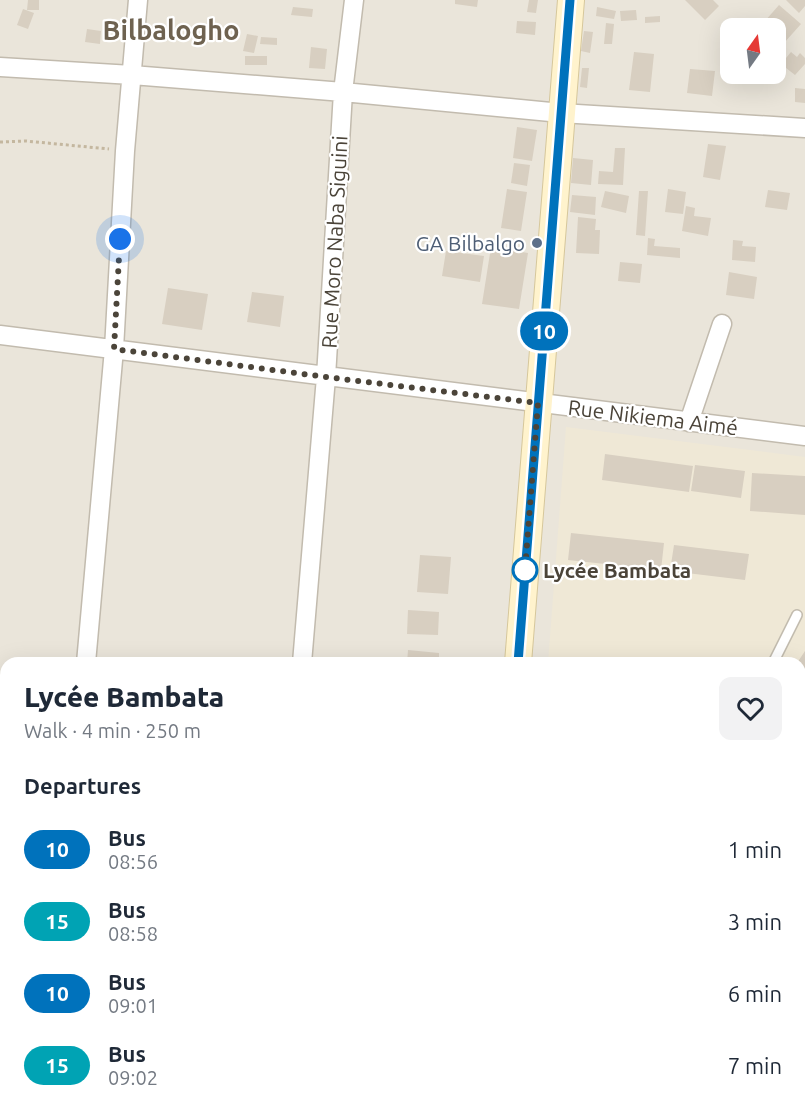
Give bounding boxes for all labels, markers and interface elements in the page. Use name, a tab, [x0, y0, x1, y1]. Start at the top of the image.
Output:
district label: Bilbalogho	[103, 15, 239, 45]
north arrow	[720, 18, 786, 84]
map controls	[720, 18, 786, 84]
street label: Rue Moro Naba Siguini	[316, 135, 352, 349]
your location	[105, 224, 135, 254]
place label: GA Bilbalgo	[416, 231, 525, 255]
marker: GA Bilbalgo	[530, 236, 544, 250]
line badge: 10	[517, 312, 571, 350]
text: 10	[532, 319, 556, 343]
street label: Rue Nikiema Aimé	[567, 395, 739, 439]
marker: Lycée Bambata	[512, 557, 538, 583]
place label: Lycée Bambata	[543, 558, 691, 582]
button: heart	[719, 677, 782, 740]
text: Lycée Bambata	[24, 681, 224, 712]
text: Walk · 4 min · 250 m	[24, 719, 201, 742]
text: Departures	[24, 773, 141, 798]
text: Bus	[108, 825, 146, 850]
text: 10	[45, 837, 69, 861]
text: 1 min	[728, 837, 782, 862]
text: 08:56	[108, 850, 158, 873]
text: Bus	[108, 897, 146, 922]
text: 15	[45, 909, 69, 933]
text: 3 min	[728, 909, 782, 934]
text: 08:58	[108, 922, 158, 945]
text: Bus	[108, 969, 146, 994]
text: 10	[45, 981, 69, 1005]
text: 6 min	[728, 981, 782, 1006]
text: 09:01	[108, 994, 158, 1017]
text: Bus	[108, 1041, 146, 1066]
text: 15	[45, 1053, 69, 1077]
text: 7 min	[728, 1053, 782, 1078]
text: 09:02	[108, 1066, 158, 1089]

